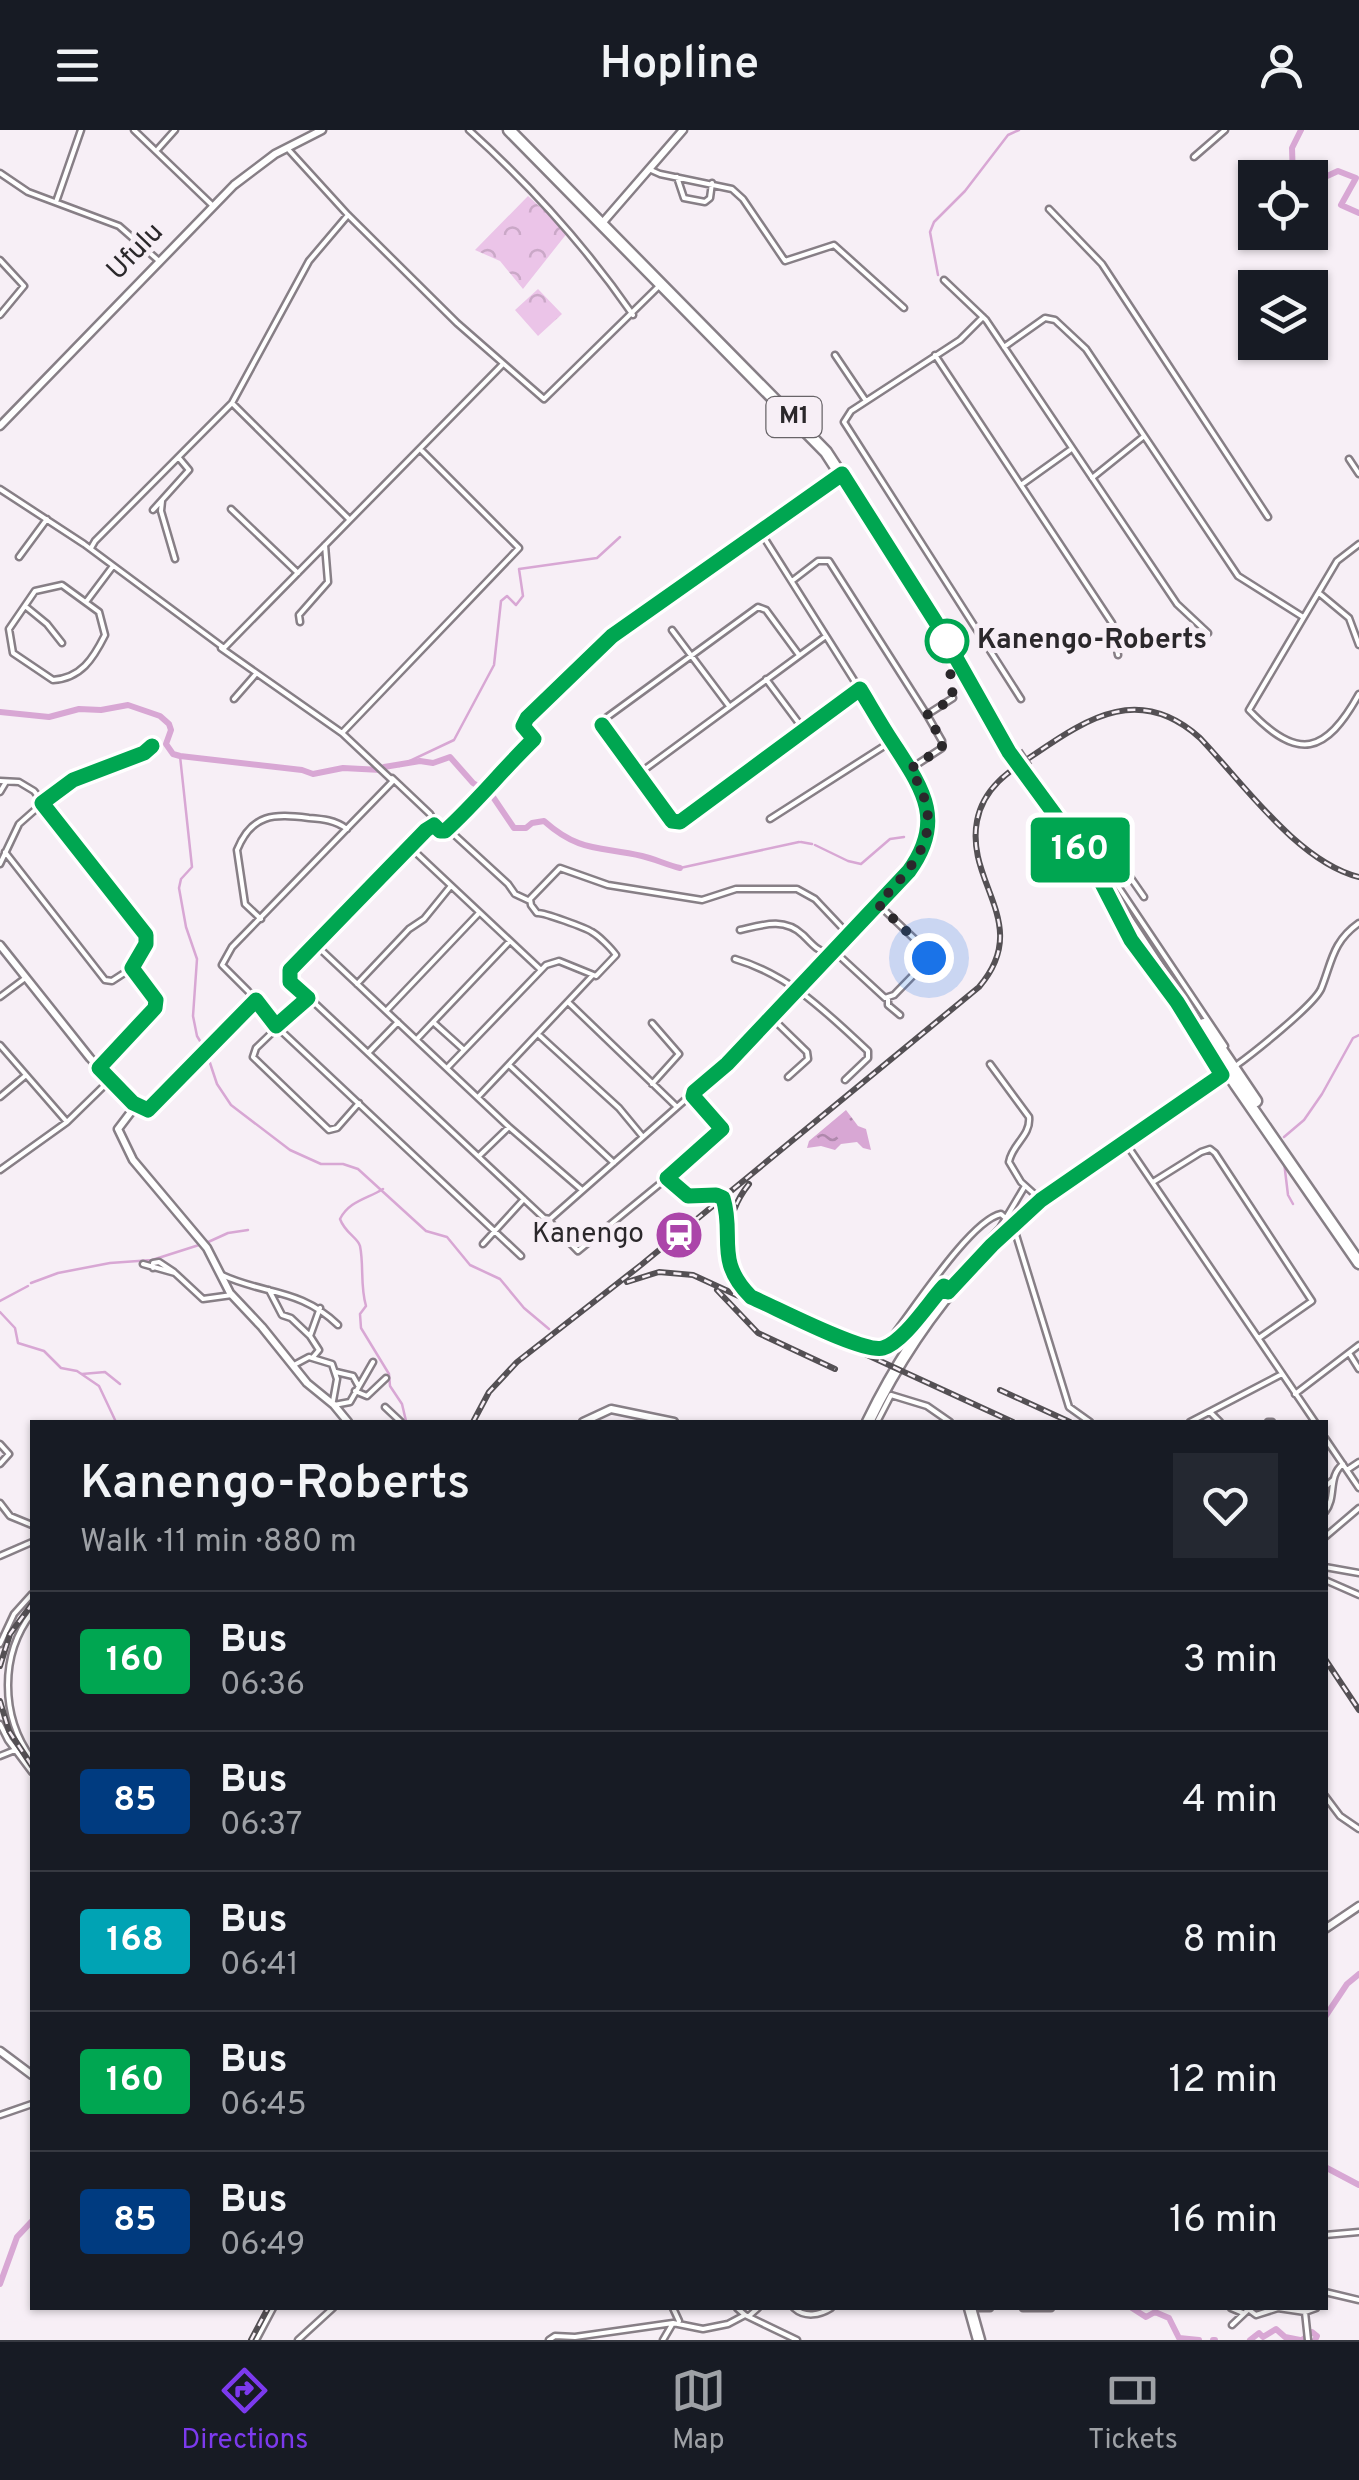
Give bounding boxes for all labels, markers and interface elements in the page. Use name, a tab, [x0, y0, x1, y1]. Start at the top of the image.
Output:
text: Hopline	[600, 37, 759, 94]
icon: menu	[50, 38, 105, 93]
icon: person	[1254, 38, 1309, 93]
map controls	[1238, 160, 1328, 360]
button: locate	[1238, 160, 1328, 250]
street label: Ufulu	[100, 215, 172, 289]
button: layers	[1238, 270, 1328, 360]
road number: M1	[766, 397, 822, 437]
marker: Kanengo-Roberts	[926, 620, 968, 662]
place label: Kanengo-Roberts	[977, 623, 1207, 659]
line badge: 160	[1022, 818, 1138, 882]
text: 160	[1051, 828, 1109, 872]
your location	[904, 933, 954, 983]
station icon: Kanengo	[653, 1209, 705, 1261]
place label: Kanengo	[532, 1217, 644, 1253]
button: heart	[1173, 1453, 1278, 1558]
text: Kanengo-Roberts	[80, 1455, 470, 1515]
text: Walk · 11 min · 880 m	[80, 1523, 357, 1563]
text: Bus	[220, 1617, 287, 1666]
text: 3 min	[1183, 1637, 1278, 1686]
text: 160	[106, 1639, 164, 1683]
text: 06:36	[220, 1666, 305, 1706]
text: Bus	[220, 1757, 287, 1806]
text: 4 min	[1182, 1777, 1278, 1826]
text: 85	[113, 1779, 157, 1823]
text: 06:37	[220, 1806, 303, 1846]
text: Bus	[220, 1897, 287, 1946]
text: 8 min	[1183, 1917, 1278, 1966]
text: 168	[106, 1919, 164, 1963]
text: 06:41	[220, 1946, 299, 1986]
text: Bus	[220, 2037, 287, 2086]
text: 12 min	[1168, 2057, 1278, 2106]
text: 160	[106, 2059, 164, 2103]
text: 06:45	[220, 2086, 307, 2126]
text: Bus	[220, 2177, 287, 2226]
text: 16 min	[1169, 2197, 1278, 2246]
text: 85	[113, 2199, 157, 2243]
text: 06:49	[220, 2226, 305, 2266]
tab: Directions	[181, 2363, 308, 2459]
tab: Map	[671, 2363, 726, 2459]
tab: Tickets	[1088, 2363, 1178, 2459]

